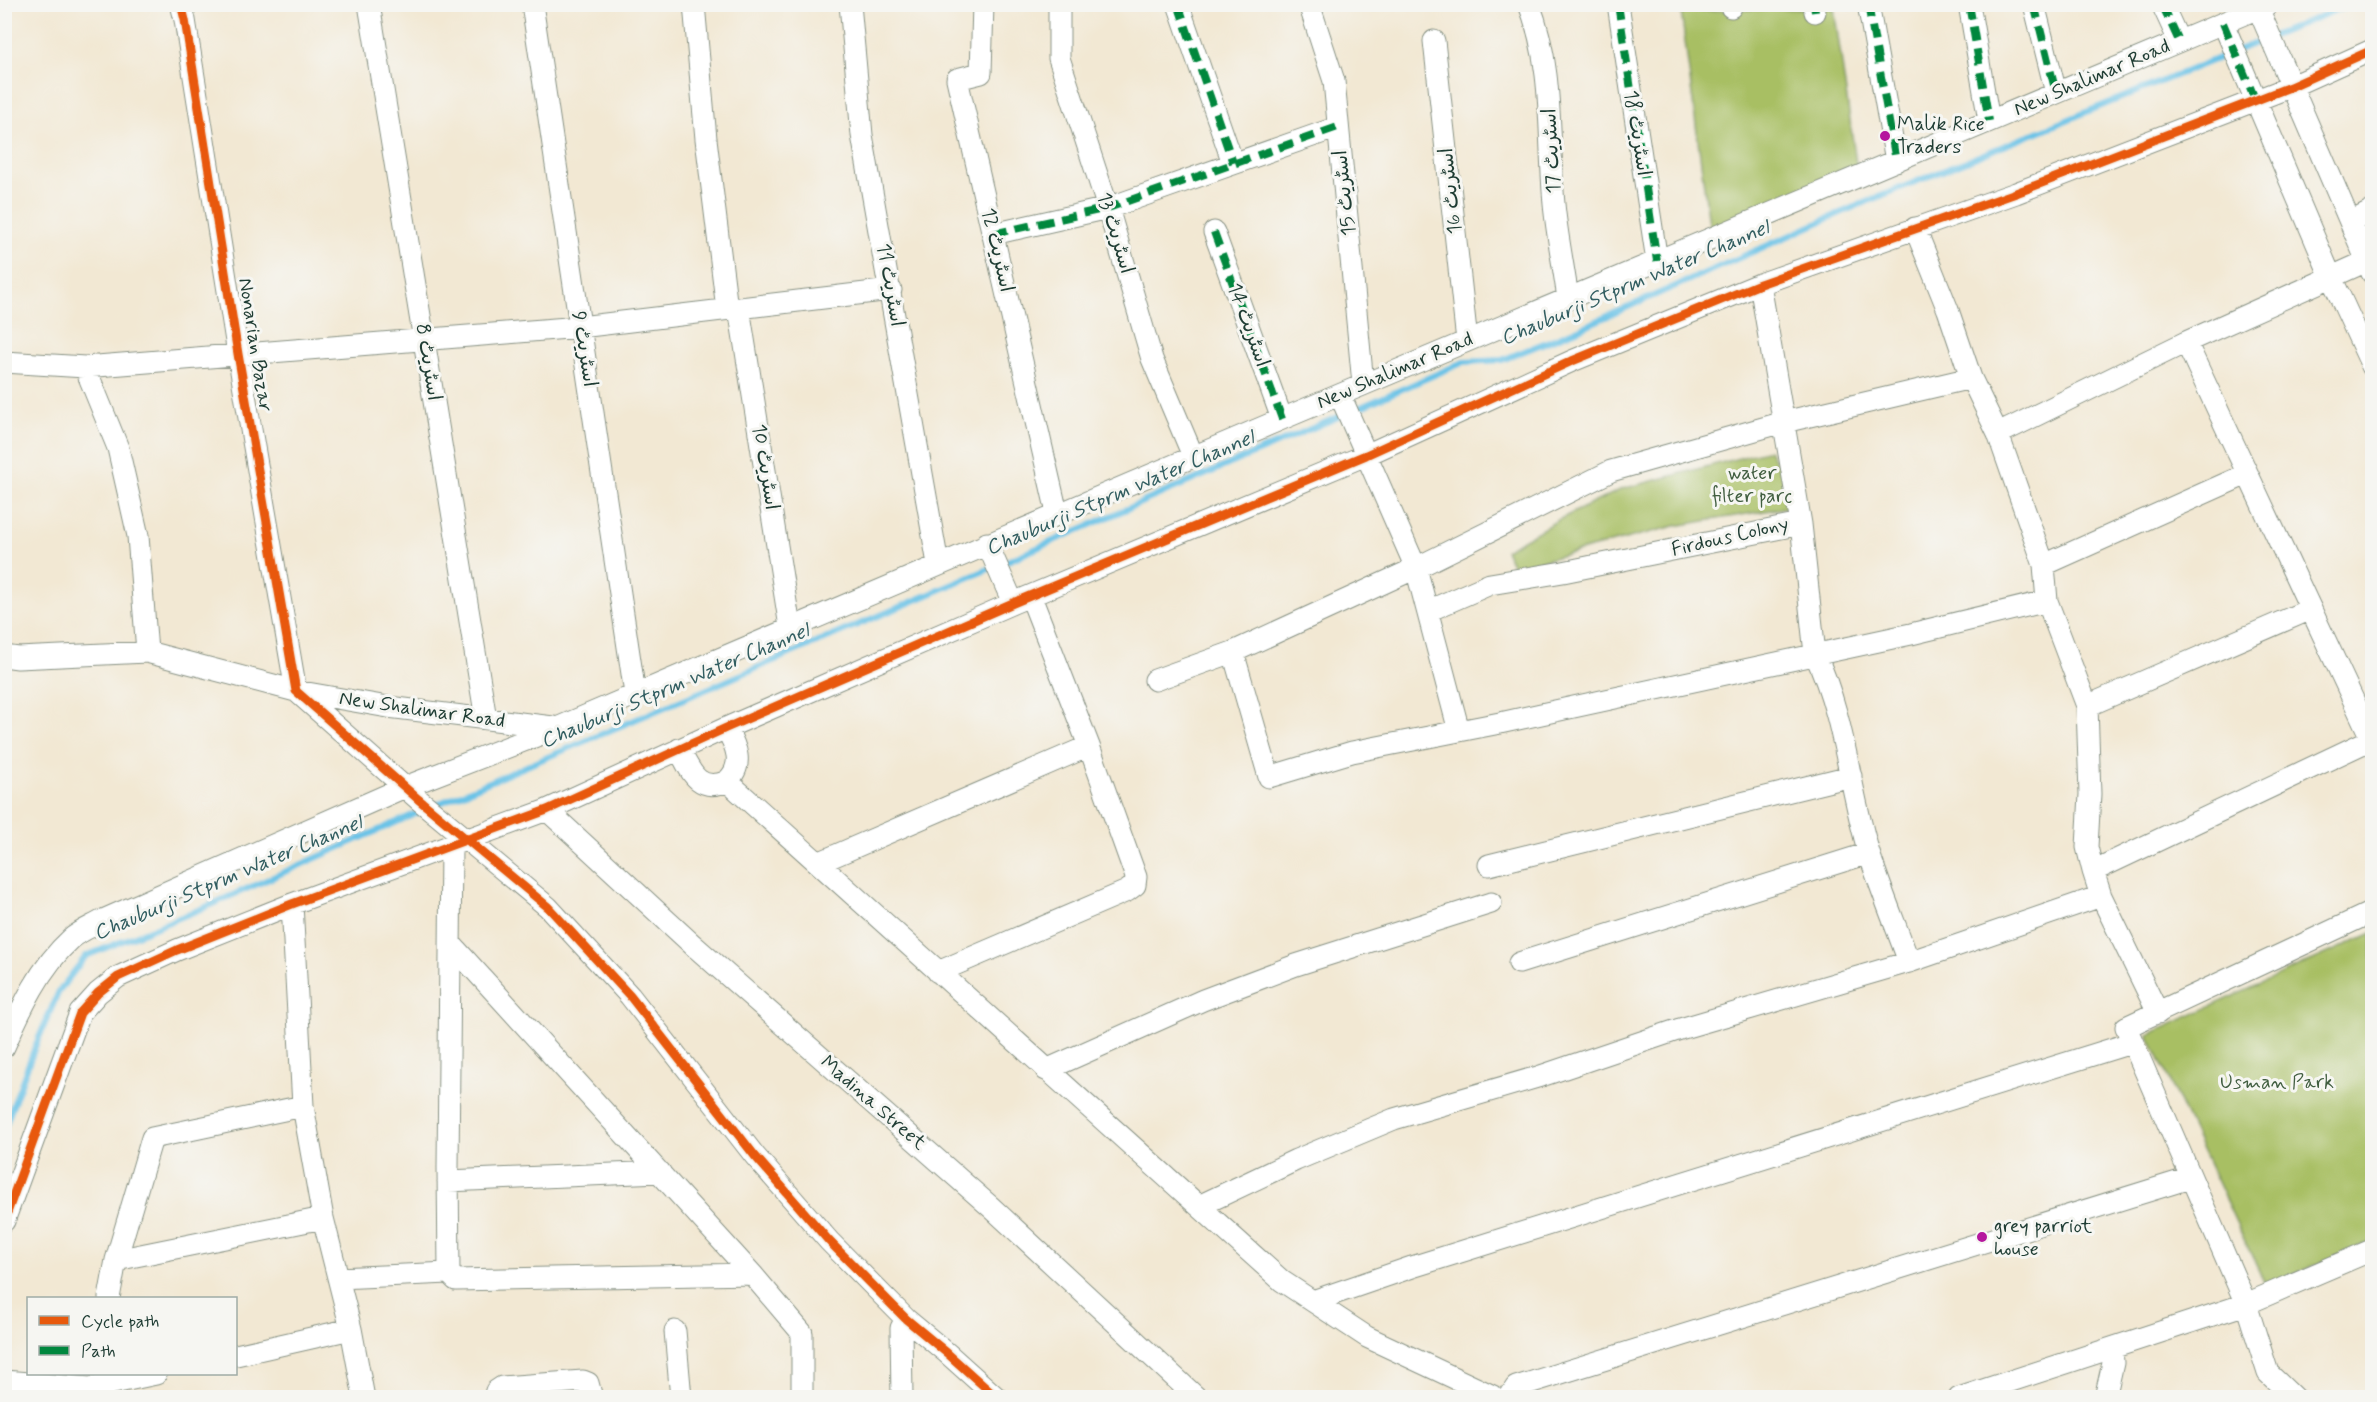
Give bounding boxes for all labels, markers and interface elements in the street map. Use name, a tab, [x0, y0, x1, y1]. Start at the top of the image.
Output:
street label: New Shalimar Road	[2010, 33, 2174, 123]
street label: اسٹریٹ 18	[1617, 88, 1657, 178]
street label: اسٹریٹ 17	[1536, 108, 1568, 194]
place label: Malik Rice Traders	[1897, 111, 1985, 161]
marker: Malik Rice Traders	[1878, 129, 1892, 143]
street label: اسٹریٹ 16	[1433, 147, 1469, 235]
street label: اسٹریٹ 15	[1327, 149, 1363, 237]
street label: اسٹریٹ 13	[1090, 189, 1140, 277]
street label: اسٹریٹ 12	[974, 205, 1020, 295]
water label: Chauburji Stprm Water Channel	[1496, 213, 1776, 352]
street label: اسٹریٹ 11	[869, 241, 911, 329]
street label: Nonarian Bazar	[231, 276, 279, 414]
street label: اسٹریٹ 14	[1220, 279, 1276, 371]
street label: اسٹریٹ 9	[565, 309, 603, 389]
street label: اسٹریٹ 8	[409, 322, 447, 402]
street label: New Shalimar Road	[1313, 326, 1477, 416]
street label: اسٹریٹ 10	[745, 422, 785, 512]
water label: Chauburji Stprm Water Channel	[981, 423, 1261, 562]
park label: water filter parc	[1712, 460, 1792, 510]
street label: Firdous Colony	[1669, 510, 1791, 564]
water label: Chauburji Stprm Water Channel	[536, 616, 816, 755]
street label: New Shalimar Road	[337, 685, 507, 735]
water label: Chauburji Stprm Water Channel	[89, 808, 369, 947]
street label: Madina Street	[814, 1049, 932, 1157]
park label: Usman Park	[2220, 1069, 2334, 1096]
place label: grey parriot house	[1994, 1213, 2093, 1263]
marker: grey parriot house	[1975, 1230, 1989, 1244]
legend	[27, 1297, 237, 1375]
text: Cycle path	[81, 1310, 159, 1334]
text: Path	[81, 1340, 116, 1364]

